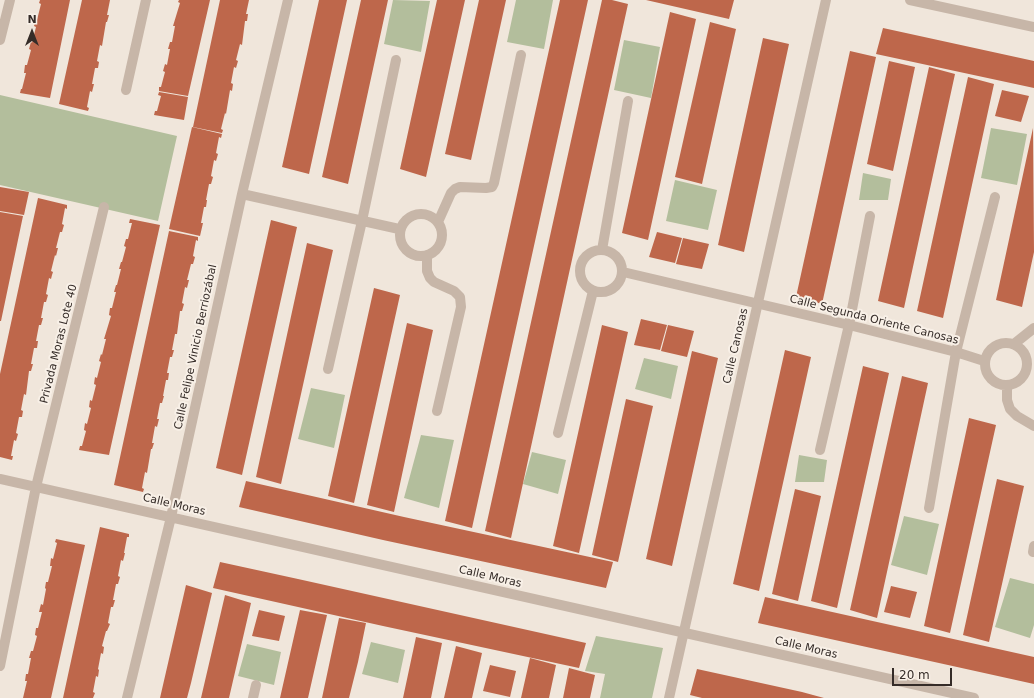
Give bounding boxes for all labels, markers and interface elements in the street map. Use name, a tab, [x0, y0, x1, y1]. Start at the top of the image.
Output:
north arrow	[12, 12, 52, 52]
text: N	[27, 13, 37, 26]
street label: Calle Felipe Vinicio Berriozábal	[172, 263, 220, 431]
street label: Privada Moras Lote 40	[38, 283, 80, 405]
street label: Calle Segunda Oriente Canosas	[788, 293, 960, 347]
street label: Calle Canosas	[721, 307, 751, 385]
street label: Calle Moras	[141, 491, 207, 519]
street label: Calle Moras	[457, 563, 523, 591]
street label: Calle Moras	[773, 634, 839, 662]
scale bar	[894, 660, 954, 686]
text: 20 m	[899, 668, 930, 682]

